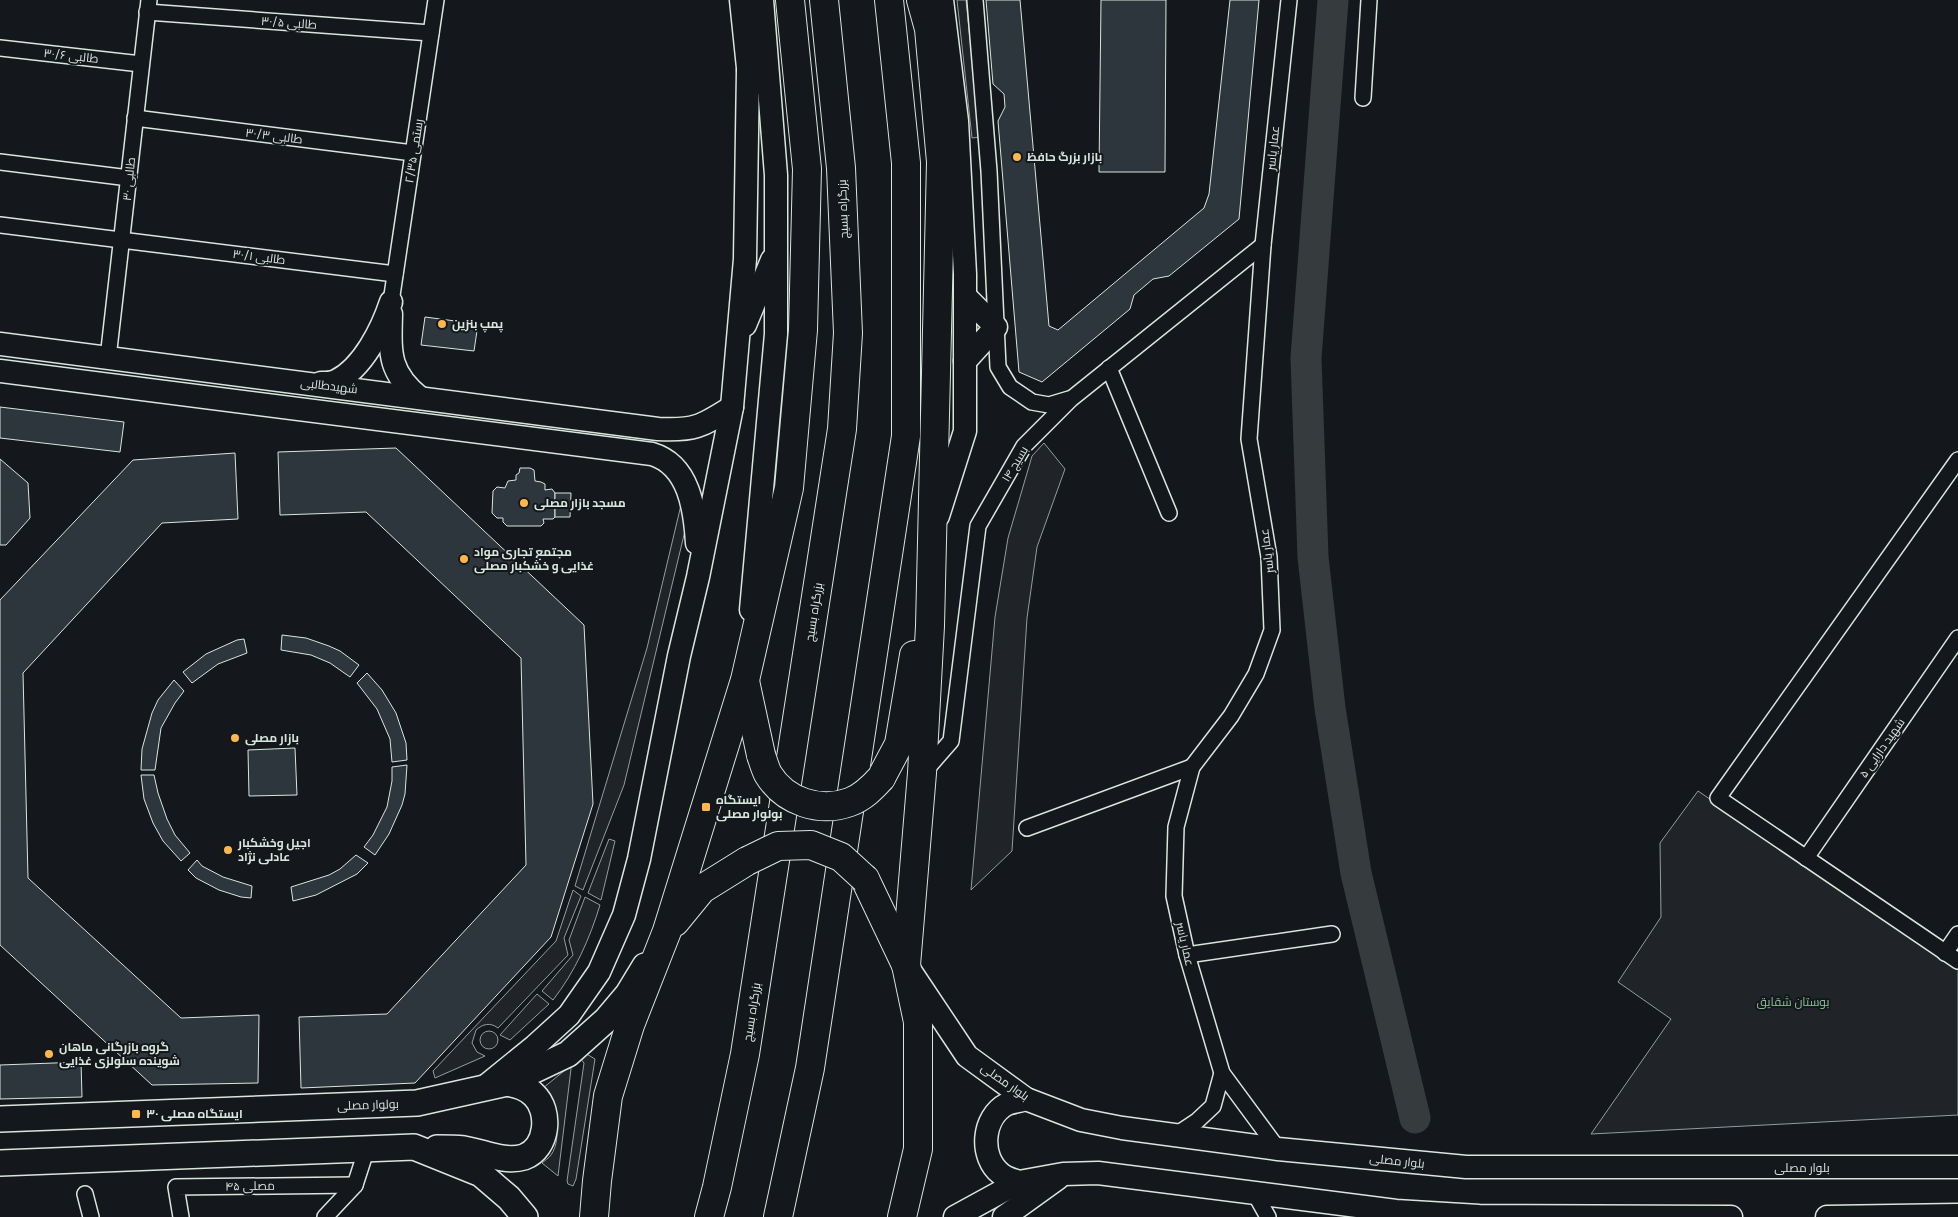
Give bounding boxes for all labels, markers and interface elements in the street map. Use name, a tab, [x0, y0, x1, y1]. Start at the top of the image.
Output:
street label: طالبی ۳۰/۵	[261, 14, 317, 32]
street label: طالبی ۳۰/۶	[43, 46, 99, 66]
street label: رستمی ۲/۳۵	[402, 118, 426, 184]
street label: عمار یاسر	[1264, 125, 1282, 172]
street label: طالبی ۳۰/۳	[245, 126, 303, 146]
place label: بازار بزرگ حافظ	[1027, 150, 1102, 165]
marker: بازار بزرگ حافظ	[1011, 151, 1023, 163]
street label: طالبی ۳۰	[120, 156, 138, 202]
street label: بزرگراه بسیج	[835, 179, 852, 239]
street label: طالبی ۳۰/۱	[232, 247, 286, 267]
place label: پمپ بنزین	[452, 317, 504, 333]
marker: پمپ بنزین	[436, 318, 448, 330]
street label: شهیدطالبی	[300, 376, 359, 396]
street label: بسیج ۱۴	[999, 444, 1032, 485]
place label: مسجد بازار مصلی	[534, 496, 626, 511]
marker: مسجد بازار مصلی	[518, 497, 530, 509]
street label: عمار یاسر	[1257, 528, 1277, 575]
place label: مجتمع تجاری مواد غذایی و خشکبار مصلی	[474, 545, 594, 574]
marker: مجتمع تجاری مواد غذایی و خشکبار مصلی	[458, 553, 470, 565]
street label: بزرگراه بسیج	[802, 582, 827, 643]
street label: شهید دارایی ۵	[1856, 716, 1908, 780]
place label: بازار مصلى	[245, 731, 299, 746]
marker: بازار مصلى	[229, 732, 241, 744]
place label: ایستگاه بولوار مصلی	[716, 793, 782, 822]
marker: ایستگاه بولوار مصلی	[700, 801, 712, 813]
place label: اجیل وخشکبار عادلی نژاد	[237, 836, 311, 865]
marker: اجیل وخشکبار عادلی نژاد	[222, 844, 234, 856]
street label: عمار یاسر	[1173, 920, 1197, 967]
street label: بزرگراه بسیج	[740, 982, 765, 1043]
park label: بوستان شقایق	[1756, 995, 1830, 1009]
place label: گروه بازرگانی ماهان شوینده سلولزی غذایی	[59, 1040, 180, 1069]
marker: گروه بازرگانی ماهان شوینده سلولزی غذایی	[43, 1048, 55, 1060]
street label: بلوار مصلی	[978, 1060, 1032, 1104]
street label: بولوار مصلی	[337, 1097, 399, 1113]
place label: ایستگاه مصلی ۳۰	[146, 1107, 243, 1122]
marker: ایستگاه مصلی ۳۰	[130, 1108, 142, 1120]
street label: بلوار مصلی	[1369, 1151, 1425, 1171]
street label: بلوار مصلی	[1774, 1161, 1830, 1175]
street label: مصلی ۴۵	[225, 1179, 275, 1193]

